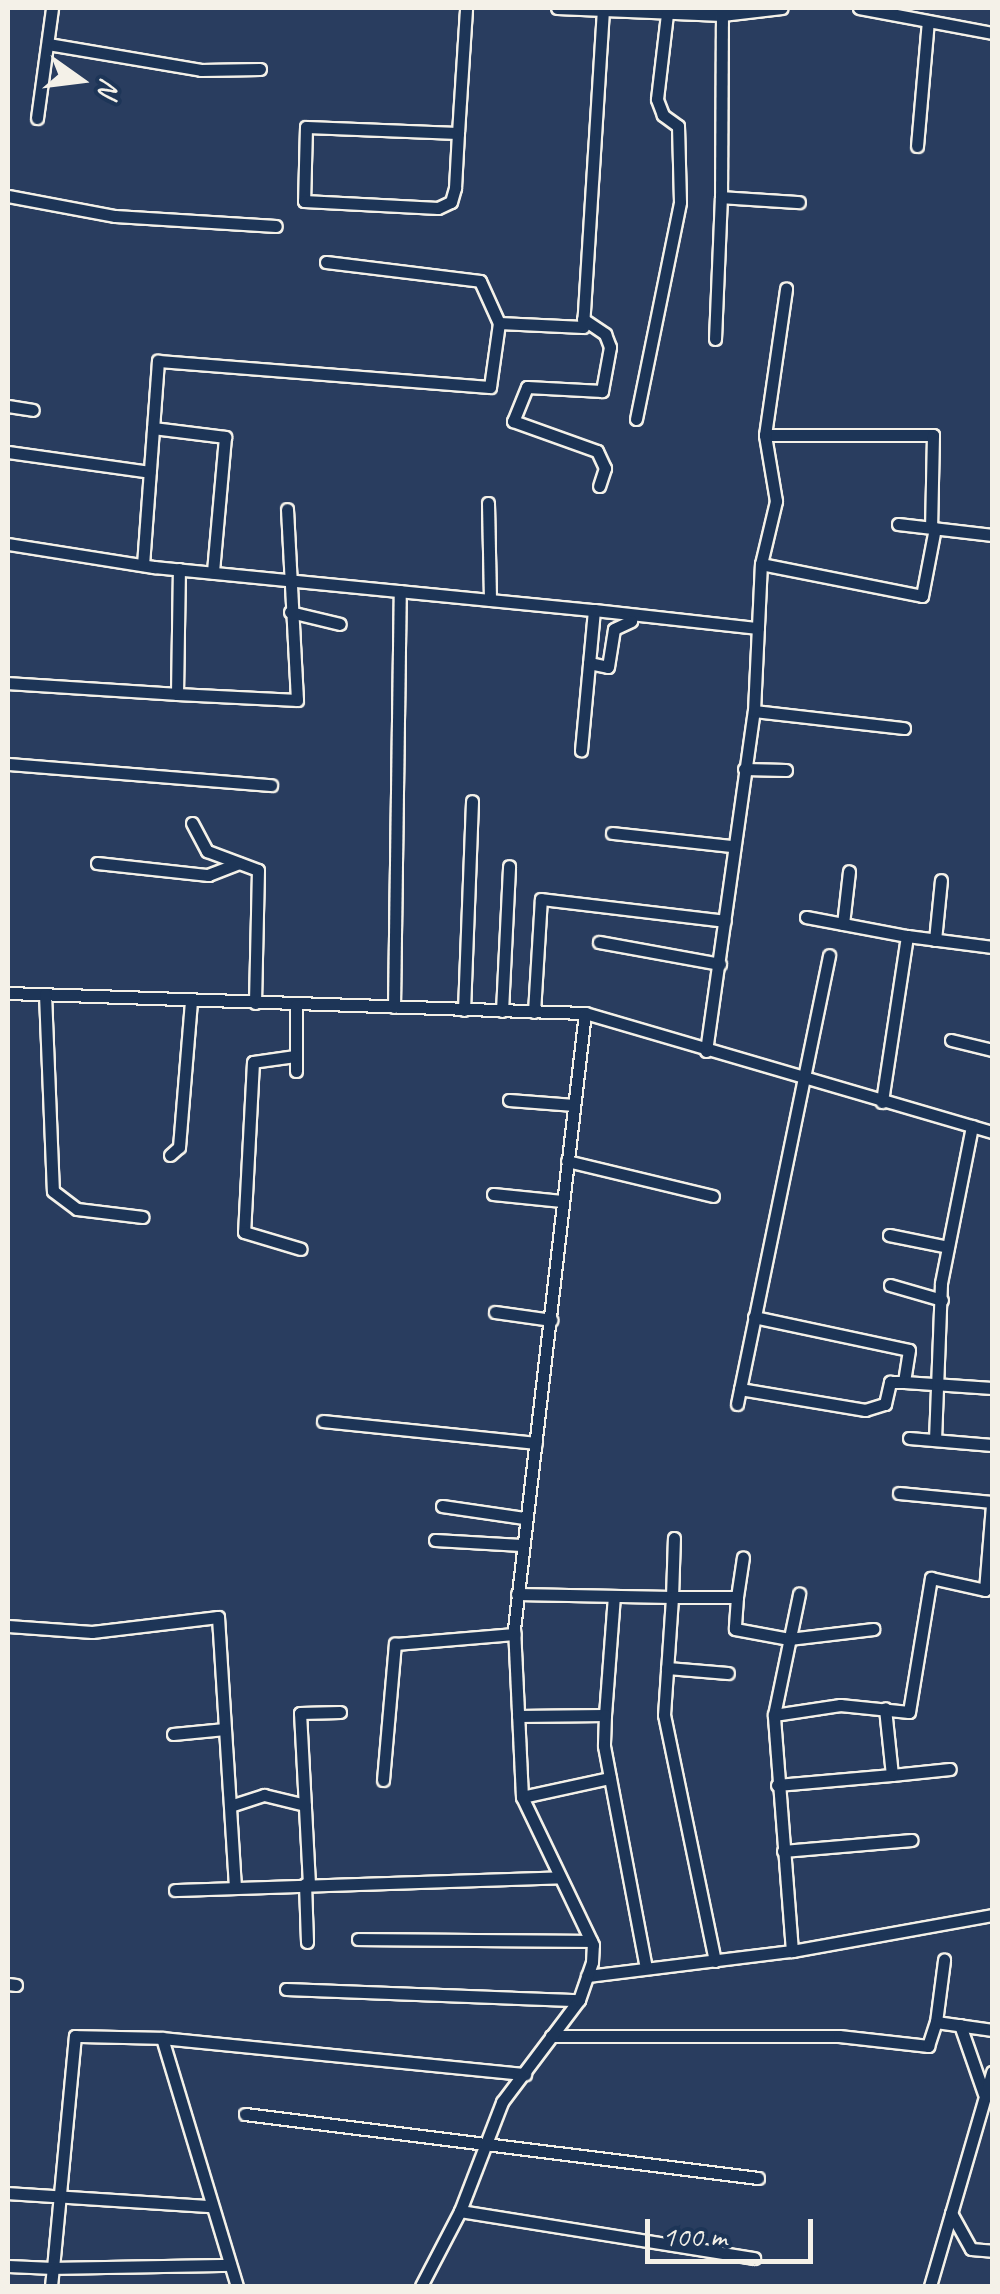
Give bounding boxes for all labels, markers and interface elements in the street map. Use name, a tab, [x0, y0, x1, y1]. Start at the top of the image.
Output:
north arrow	[30, 30, 130, 130]
text: N	[91, 75, 129, 100]
scale bar	[650, 2199, 818, 2261]
text: 100 m	[662, 2217, 727, 2255]

